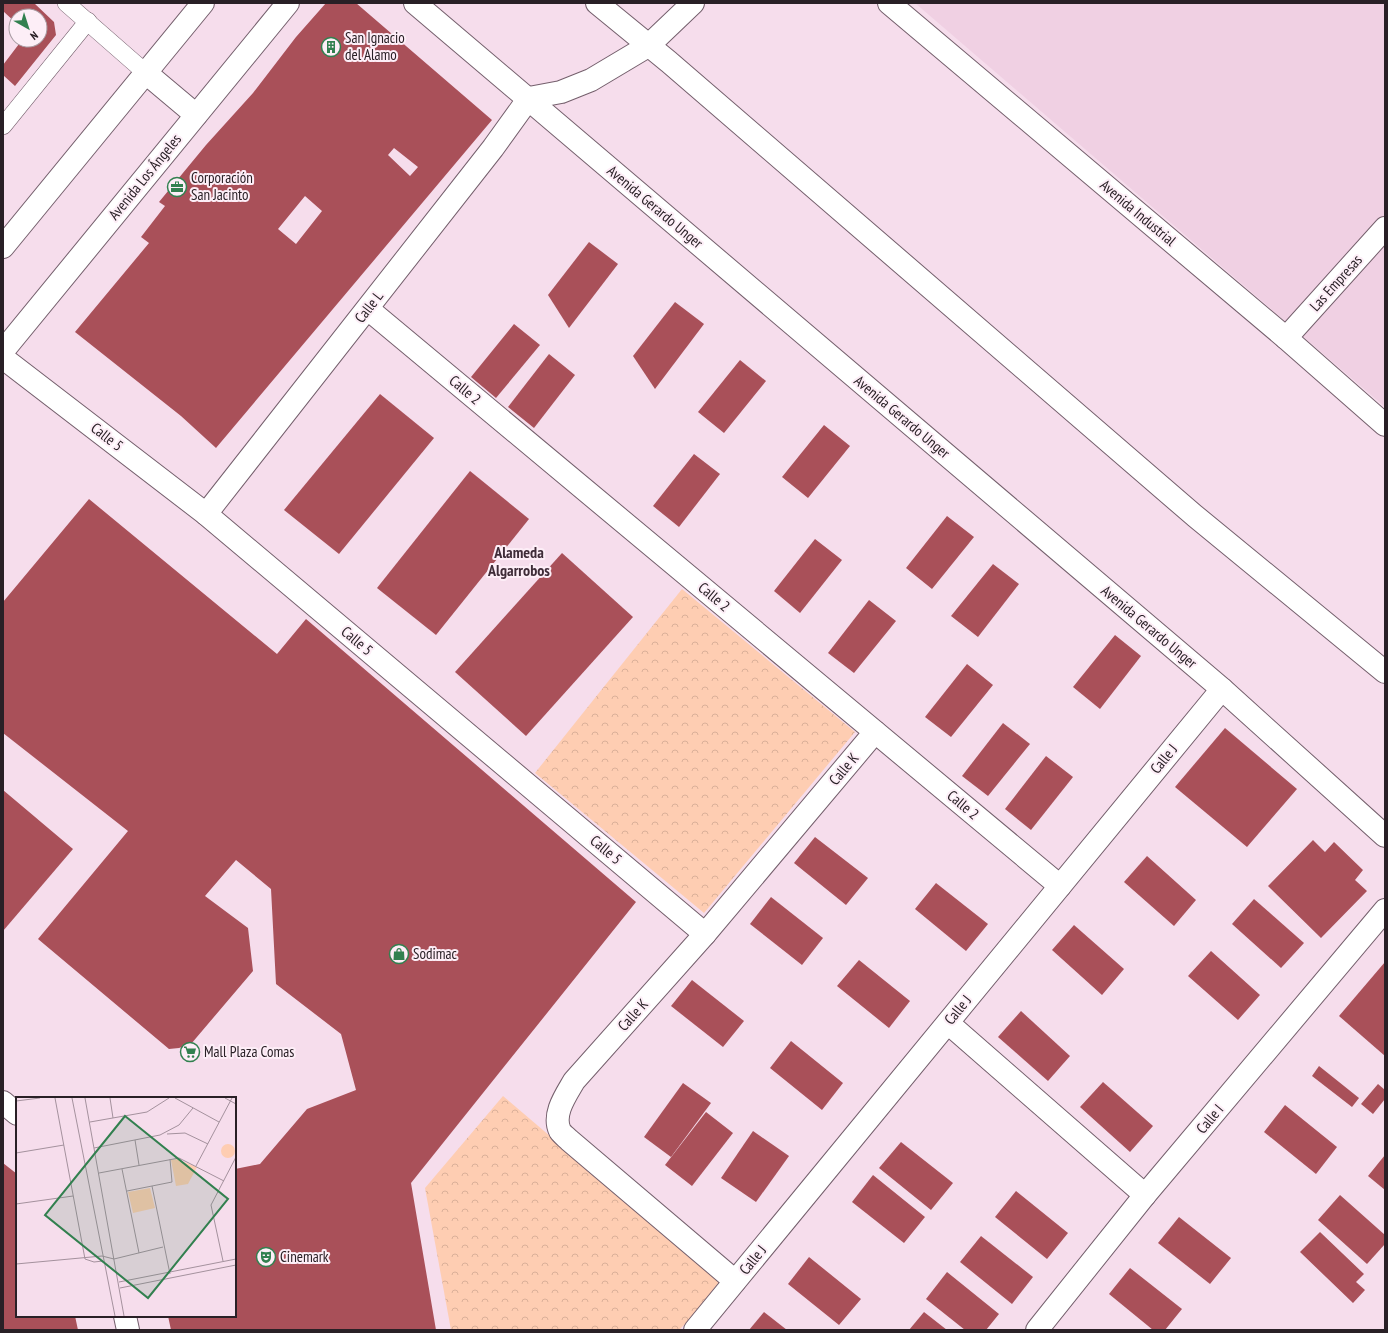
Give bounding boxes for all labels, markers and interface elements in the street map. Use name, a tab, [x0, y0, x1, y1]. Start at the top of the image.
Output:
north arrow	[8, 8, 48, 48]
text: N	[28, 28, 41, 43]
place label: San Ignacio del Alamo	[345, 28, 405, 64]
building icon: San Ignacio del Alamo	[320, 36, 342, 58]
street label: Avenida Los Ángeles	[104, 130, 185, 224]
street label: Avenida Gerardo Unger	[604, 161, 708, 253]
place label: Corporación San Jacinto	[191, 168, 253, 204]
street label: Avenida Industrial	[1096, 175, 1181, 250]
office icon: Corporación San Jacinto	[166, 176, 188, 198]
street label: Las Empresas	[1305, 251, 1366, 315]
street label: Calle L	[350, 286, 387, 326]
street label: Calle 2	[446, 371, 485, 408]
street label: Avenida Gerardo Unger	[851, 371, 955, 463]
street label: Calle 5	[87, 418, 127, 455]
district label: Alameda Algarrobos	[487, 542, 550, 580]
street label: Calle 2	[695, 578, 734, 615]
street label: Avenida Gerardo Unger	[1098, 581, 1202, 673]
street label: Calle 5	[338, 622, 377, 659]
street label: Calle J	[1146, 740, 1181, 777]
street label: Calle K	[825, 748, 863, 789]
street label: Calle 2	[944, 786, 983, 823]
street label: Calle 5	[587, 831, 626, 868]
shop icon: Sodimac	[388, 943, 410, 965]
place label: Sodimac	[413, 944, 457, 963]
street label: Calle J	[940, 991, 975, 1028]
street label: Calle K	[613, 994, 652, 1035]
supermarket icon: Mall Plaza Comas	[179, 1041, 201, 1063]
place label: Mall Plaza Comas	[204, 1042, 294, 1061]
inset map	[16, 1097, 236, 1317]
street label: Calle I	[1192, 1100, 1227, 1137]
street label: Calle J	[735, 1241, 770, 1278]
theatre icon: Cinemark	[255, 1246, 277, 1268]
place label: Cinemark	[280, 1247, 329, 1266]

